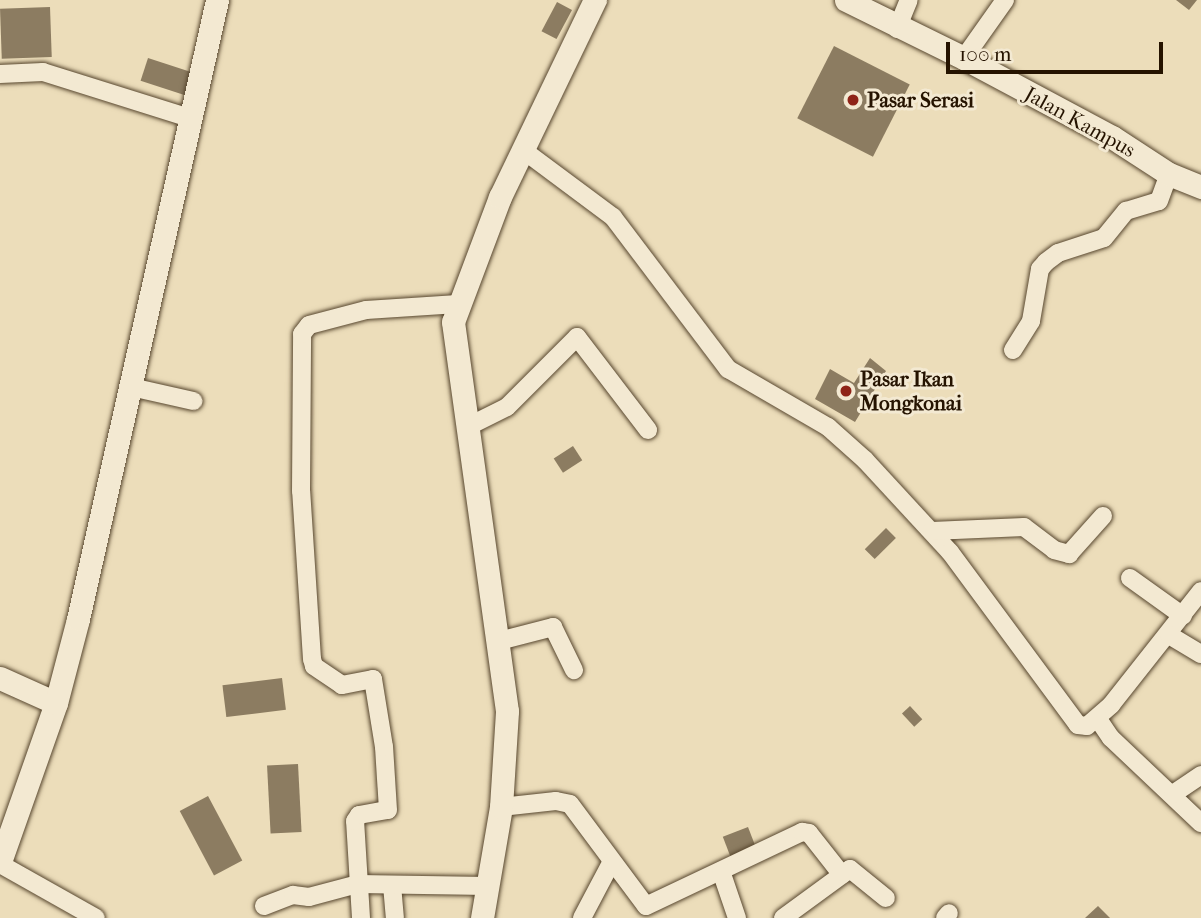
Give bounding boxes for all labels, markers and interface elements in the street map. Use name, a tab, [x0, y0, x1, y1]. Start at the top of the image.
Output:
scale bar	[949, 28, 1166, 72]
text: 100 m	[959, 42, 1012, 66]
street label: Jalan Kampus	[1020, 81, 1140, 163]
place label: Pasar Serasi	[867, 87, 974, 113]
marker: Pasar Serasi	[845, 92, 861, 108]
place label: Pasar Ikan Mongkonai	[860, 366, 962, 416]
marker: Pasar Ikan Mongkonai	[838, 383, 854, 399]

